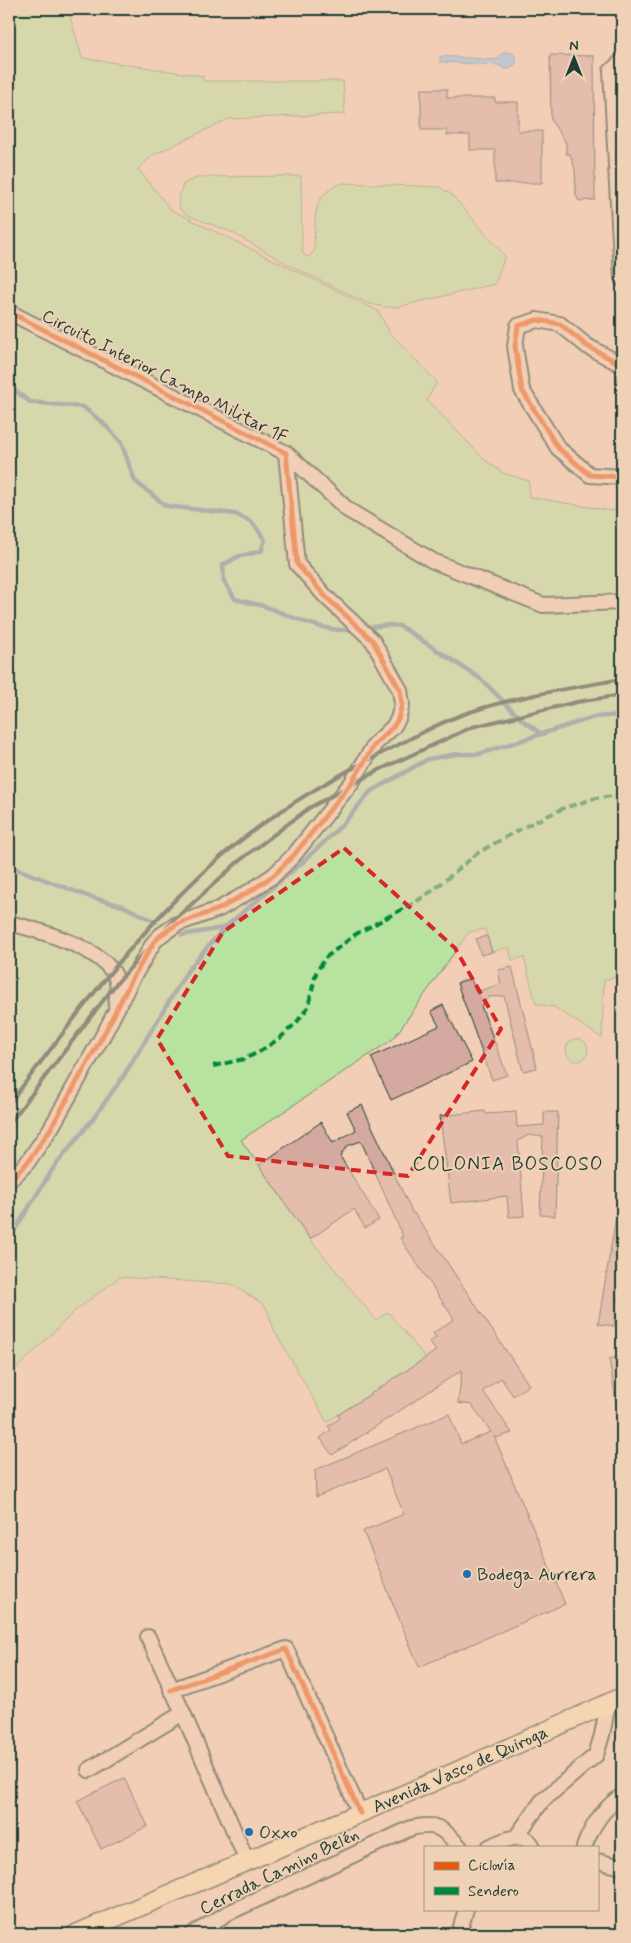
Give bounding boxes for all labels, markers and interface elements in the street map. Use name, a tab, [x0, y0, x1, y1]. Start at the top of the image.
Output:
north arrow	[548, 32, 598, 82]
text: N	[569, 37, 579, 55]
street label: Circuito Interior Campo Militar 1F	[37, 304, 292, 450]
district label: COLONIA BOSCOSO	[412, 1152, 604, 1177]
place label: Bodega Aurrera	[477, 1563, 597, 1588]
marker: Bodega Aurrera	[461, 1568, 473, 1580]
street label: Avenida Vasco de Quiroga	[369, 1720, 552, 1819]
place label: Oxxo	[259, 1821, 297, 1845]
street label: Cerrada Camino Belén	[196, 1823, 363, 1921]
marker: Oxxo	[243, 1826, 255, 1838]
legend	[424, 1846, 598, 1910]
text: Ciclovía	[468, 1856, 516, 1876]
text: Sendero	[468, 1882, 519, 1902]

